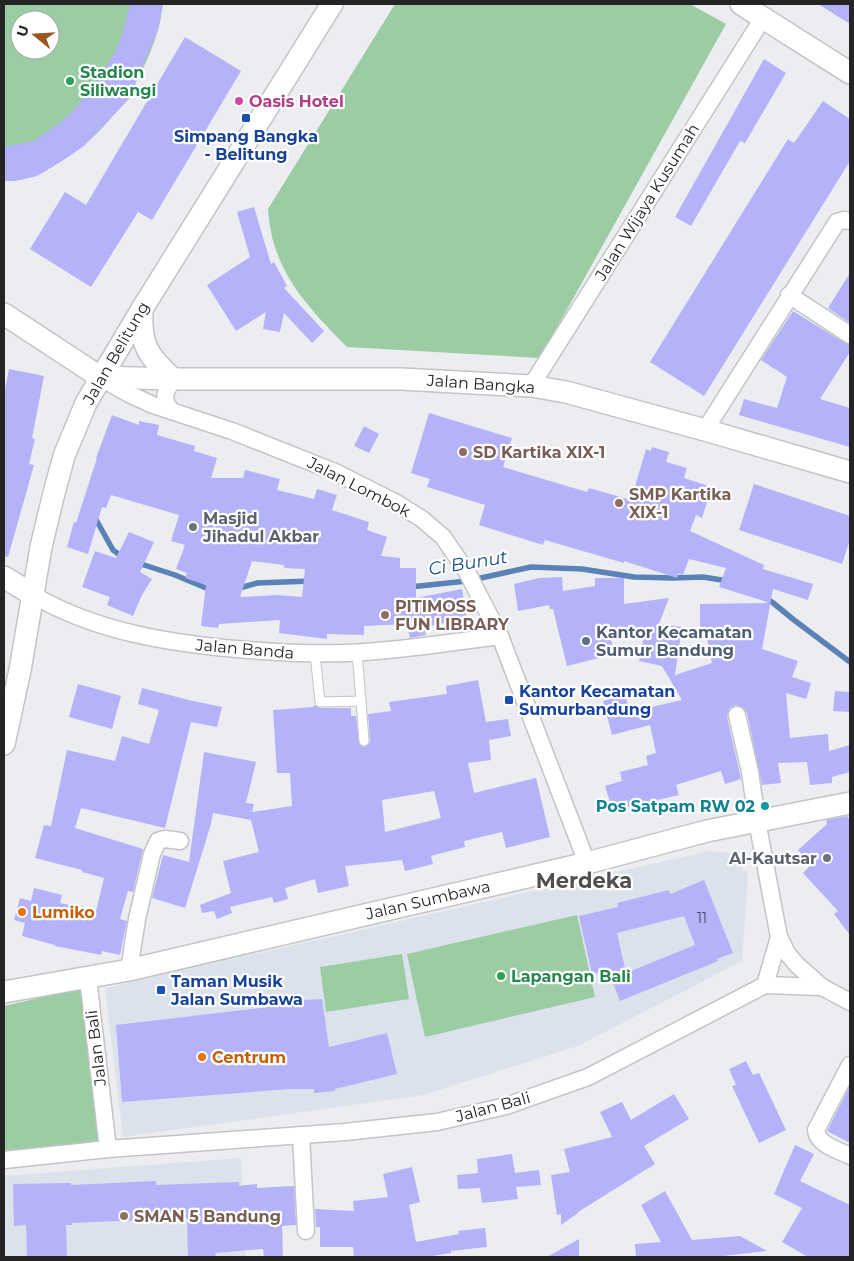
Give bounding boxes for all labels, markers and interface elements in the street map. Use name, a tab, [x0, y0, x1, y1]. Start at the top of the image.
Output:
north arrow	[10, 10, 60, 60]
text: U	[12, 23, 33, 39]
place label: Stadion Siliwangi	[80, 63, 156, 100]
marker: Stadion Siliwangi	[64, 75, 76, 87]
place label: Oasis Hotel	[249, 92, 344, 111]
marker: Oasis Hotel	[233, 95, 245, 107]
marker: Simpang Bangka - Belitung	[240, 112, 252, 124]
street label: Jalan Wijaya Kusumah	[590, 120, 703, 285]
place label: Simpang Bangka - Belitung	[174, 127, 318, 164]
street label: Jalan Belitung	[78, 298, 153, 409]
street label: Jalan Bangka	[425, 371, 536, 397]
place label: SD Kartika XIX-1	[473, 443, 605, 462]
marker: SD Kartika XIX-1	[457, 446, 469, 458]
street label: Jalan Lombok	[303, 452, 414, 521]
place label: SMP Kartika XIX-1	[629, 485, 731, 522]
marker: SMP Kartika XIX-1	[613, 497, 625, 509]
place label: Masjid Jihadul Akbar	[202, 509, 319, 546]
marker: Masjid Jihadul Akbar	[187, 521, 199, 533]
water label: Ci Bunut	[427, 546, 510, 580]
place label: PITIMOSS FUN LIBRARY	[395, 597, 510, 634]
marker: PITIMOSS FUN LIBRARY	[379, 609, 391, 621]
place label: Kantor Kecamatan Sumur Bandung	[596, 623, 752, 660]
street label: Jalan Banda	[194, 635, 295, 663]
marker: Kantor Kecamatan Sumur Bandung	[580, 635, 592, 647]
place label: Kantor Kecamatan Sumurbandung	[519, 682, 675, 719]
marker: Kantor Kecamatan Sumurbandung	[503, 694, 515, 706]
place label: Pos Satpam RW 02	[596, 797, 755, 816]
marker: Pos Satpam RW 02	[759, 800, 771, 812]
place label: Al-Kautsar	[728, 849, 817, 868]
marker: Al-Kautsar	[821, 852, 833, 864]
district label: Merdeka	[536, 868, 632, 893]
street label: Jalan Sumbawa	[363, 876, 492, 924]
place label: Lumiko	[32, 903, 95, 922]
marker: Lumiko	[16, 906, 28, 918]
house number: 11	[697, 909, 707, 927]
place label: Lapangan Bali	[511, 967, 631, 986]
marker: Lapangan Bali	[495, 970, 507, 982]
place label: Taman Musik Jalan Sumbawa	[170, 972, 303, 1009]
marker: Taman Musik Jalan Sumbawa	[155, 984, 167, 996]
street label: Jalan Bali	[82, 1009, 110, 1088]
place label: Centrum	[212, 1048, 286, 1067]
marker: Centrum	[196, 1051, 208, 1063]
street label: Jalan Bali	[453, 1088, 532, 1126]
place label: SMAN 5 Bandung	[134, 1207, 281, 1226]
marker: SMAN 5 Bandung	[118, 1210, 130, 1222]

